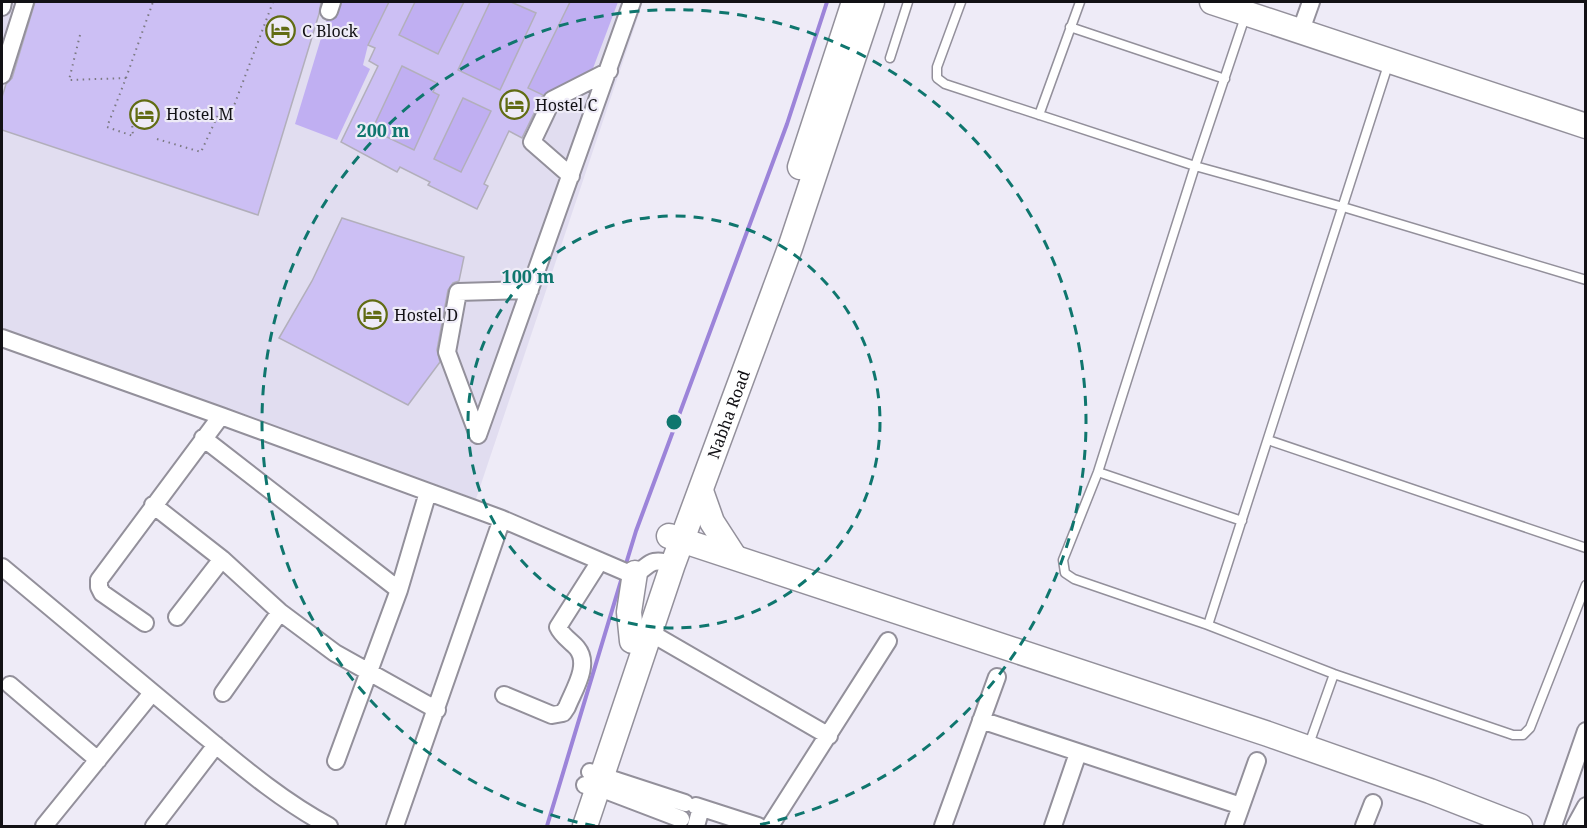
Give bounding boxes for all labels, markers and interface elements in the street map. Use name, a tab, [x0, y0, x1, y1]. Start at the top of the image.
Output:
hotel icon: C Block	[265, 15, 297, 47]
place label: C Block	[302, 20, 359, 42]
hotel icon: Hostel C	[498, 89, 530, 121]
place label: Hostel C	[535, 94, 597, 116]
hotel icon: Hostel M	[129, 98, 161, 130]
place label: Hostel M	[166, 103, 233, 125]
text: 200 m	[357, 118, 410, 142]
text: 100 m	[502, 264, 555, 288]
hotel icon: Hostel D	[357, 299, 389, 331]
place label: Hostel D	[394, 304, 458, 326]
street label: Nabha Road	[702, 367, 755, 462]
centre of rings	[664, 412, 684, 432]

